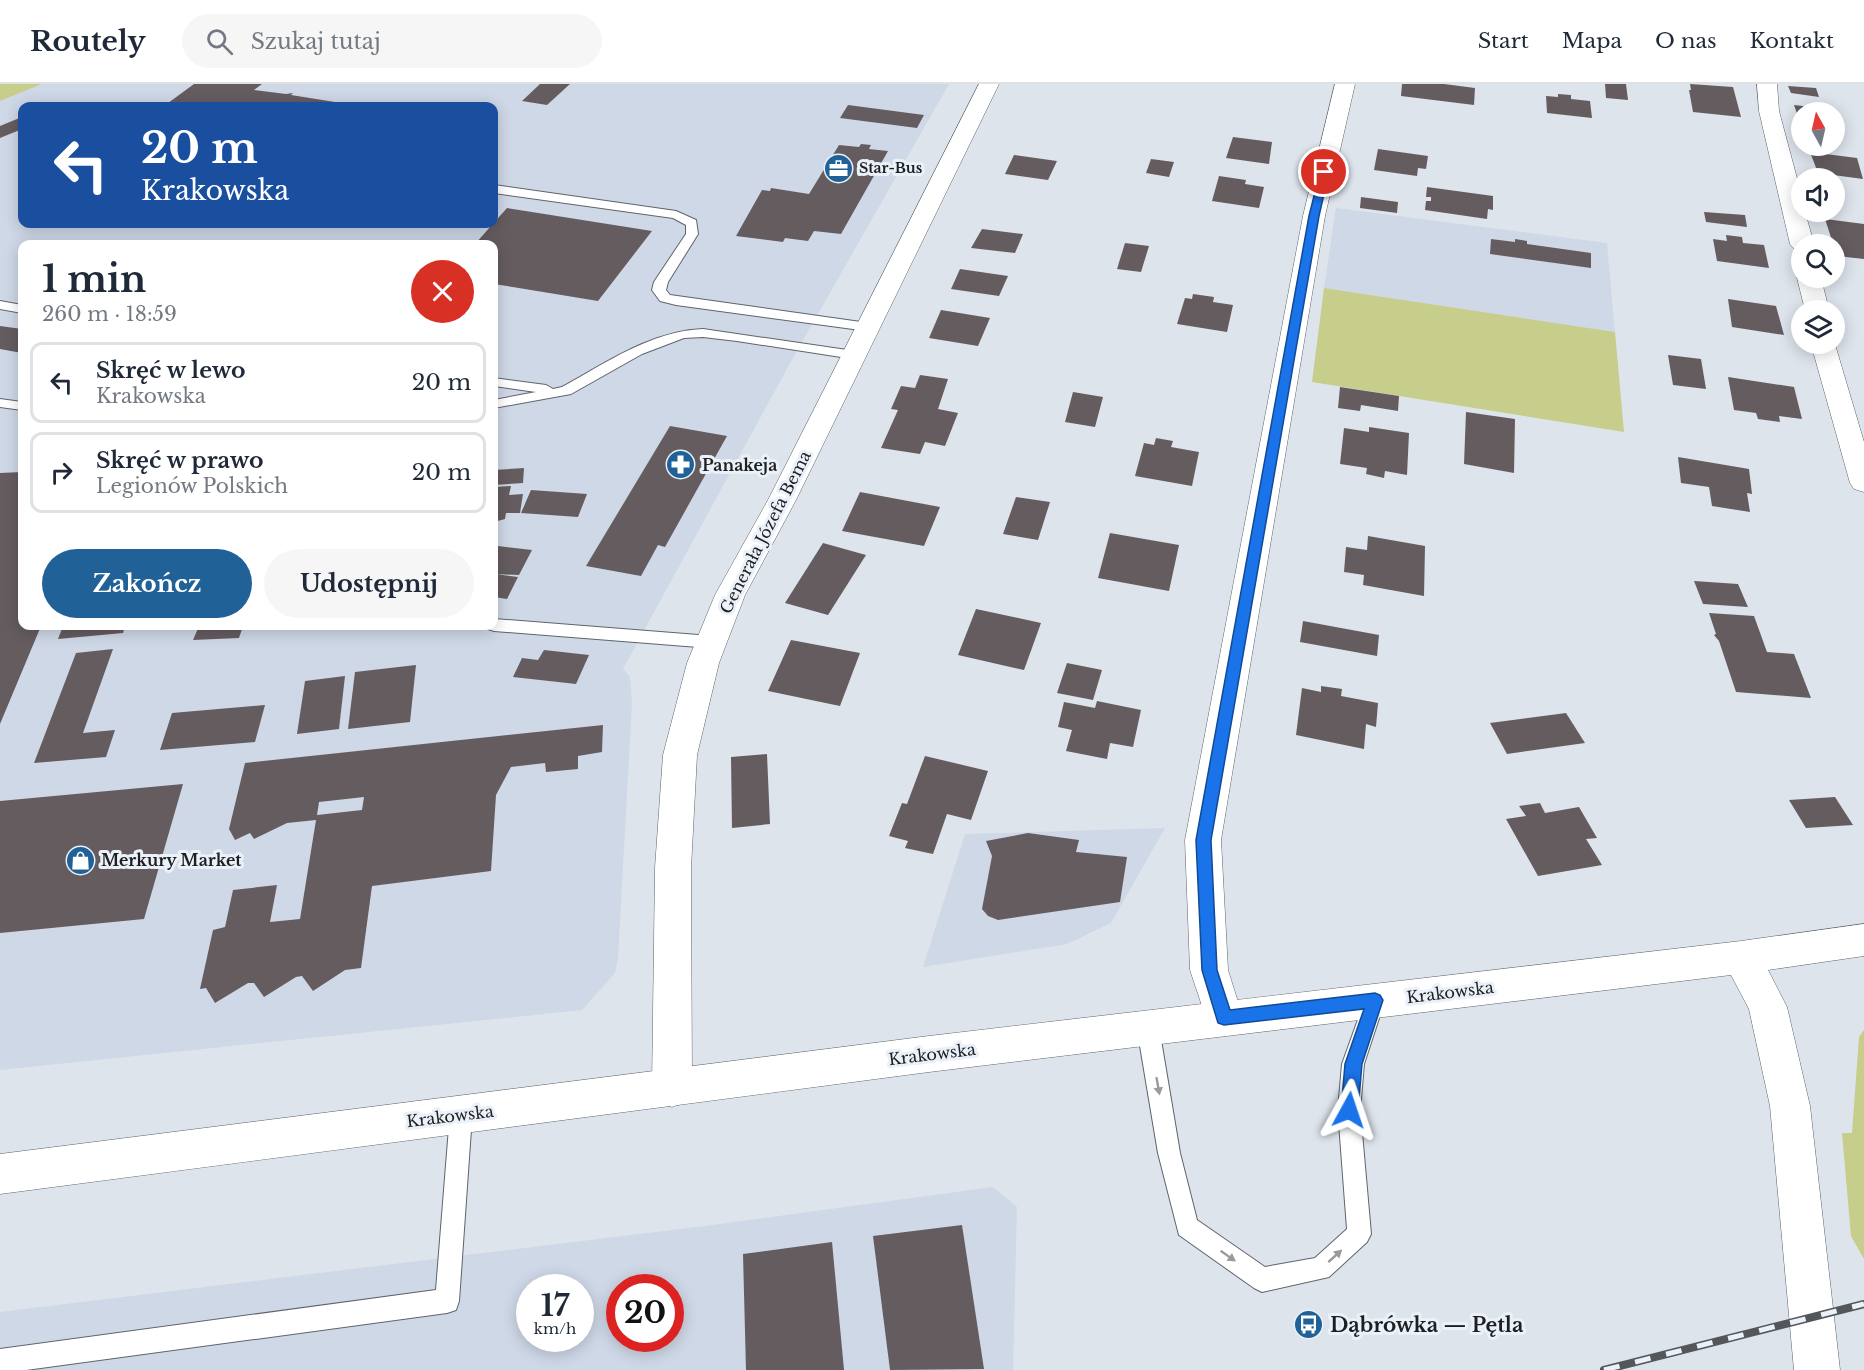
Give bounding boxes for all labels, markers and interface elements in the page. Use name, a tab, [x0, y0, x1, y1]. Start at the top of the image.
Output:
search box	[182, 14, 602, 68]
text: Routely	[30, 24, 146, 59]
icon: search	[203, 25, 236, 58]
text: Szukaj tutaj	[251, 28, 381, 55]
text: Start	[1478, 28, 1529, 54]
text: Mapa	[1562, 28, 1622, 54]
text: O nas	[1655, 28, 1717, 54]
text: Kontakt	[1750, 28, 1834, 54]
north arrow	[1791, 102, 1845, 156]
map controls	[1791, 102, 1845, 354]
text: 20 m	[141, 122, 258, 174]
icon: left	[42, 126, 120, 204]
pin	[1298, 146, 1349, 197]
office icon: Star-Bus	[822, 152, 854, 184]
icon: arrive	[1307, 155, 1340, 188]
place label: Star-Bus	[859, 159, 923, 177]
button: sound	[1791, 168, 1845, 222]
text: Krakowska	[141, 174, 289, 207]
button: search	[1791, 234, 1845, 288]
text: 1 min	[42, 257, 146, 302]
button: close	[411, 260, 474, 323]
button: layers	[1791, 300, 1845, 354]
text: 260 m · 18:59	[42, 302, 177, 326]
text: Skręć w lewo	[96, 357, 245, 384]
icon: left	[45, 366, 78, 399]
text: 20 m	[412, 369, 471, 396]
text: Krakowska	[96, 384, 206, 408]
text: Skręć w prawo	[96, 447, 263, 474]
street label: Generała Józefa Bema	[715, 447, 815, 617]
pharmacy icon: Panakeja	[665, 449, 697, 481]
place label: Panakeja	[702, 455, 777, 475]
icon: right	[45, 456, 78, 489]
text: 20 m	[412, 459, 471, 486]
text: Legionów Polskich	[96, 474, 288, 498]
button: Zakończ	[42, 549, 252, 618]
button: Udostępnij	[264, 549, 474, 618]
shop icon: Merkury Market	[64, 844, 96, 876]
place label: Merkury Market	[101, 850, 242, 870]
street label: Krakowska	[1405, 977, 1495, 1007]
street label: Krakowska	[887, 1039, 977, 1069]
one-way arrow	[1154, 1076, 1163, 1095]
position arrow	[1317, 1078, 1381, 1142]
street label: Krakowska	[405, 1101, 495, 1131]
one-way arrow	[1328, 1249, 1343, 1263]
one-way arrow	[1220, 1250, 1236, 1262]
speed limit sign: 20	[606, 1274, 684, 1352]
text: 17	[541, 1287, 569, 1324]
bus stop icon: Dąbrówka — Pętla	[1293, 1309, 1325, 1341]
place label: Dąbrówka — Pętla	[1330, 1313, 1524, 1337]
text: km/h	[534, 1319, 576, 1338]

